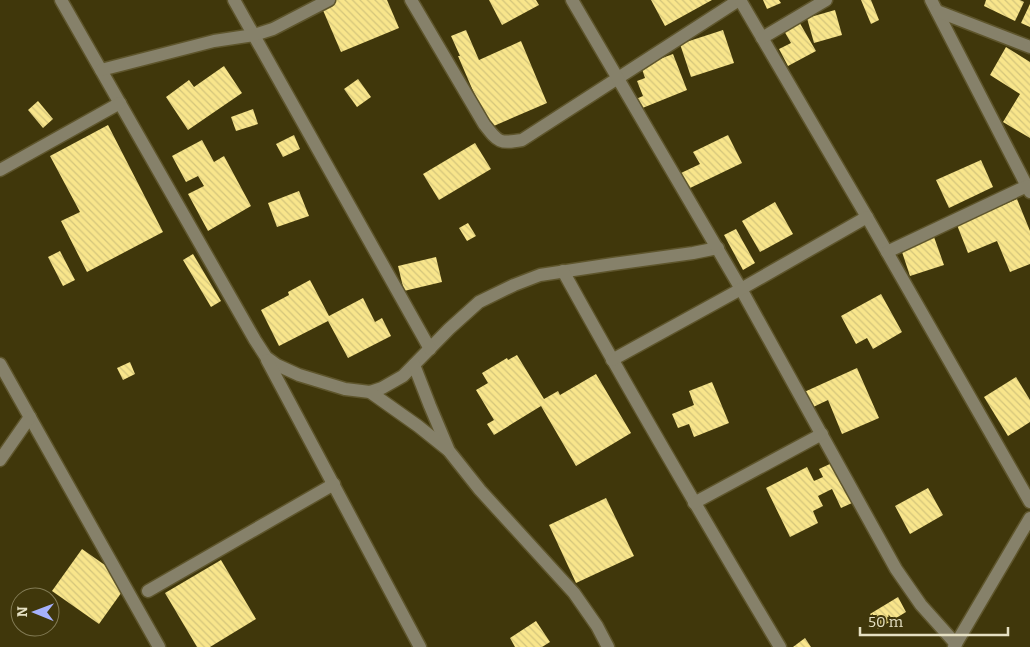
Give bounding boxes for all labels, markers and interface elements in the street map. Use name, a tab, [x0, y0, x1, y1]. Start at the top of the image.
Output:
north arrow	[10, 587, 60, 637]
scale bar	[860, 604, 1008, 636]
text: N	[14, 606, 31, 617]
text: 50 m	[868, 613, 904, 631]

